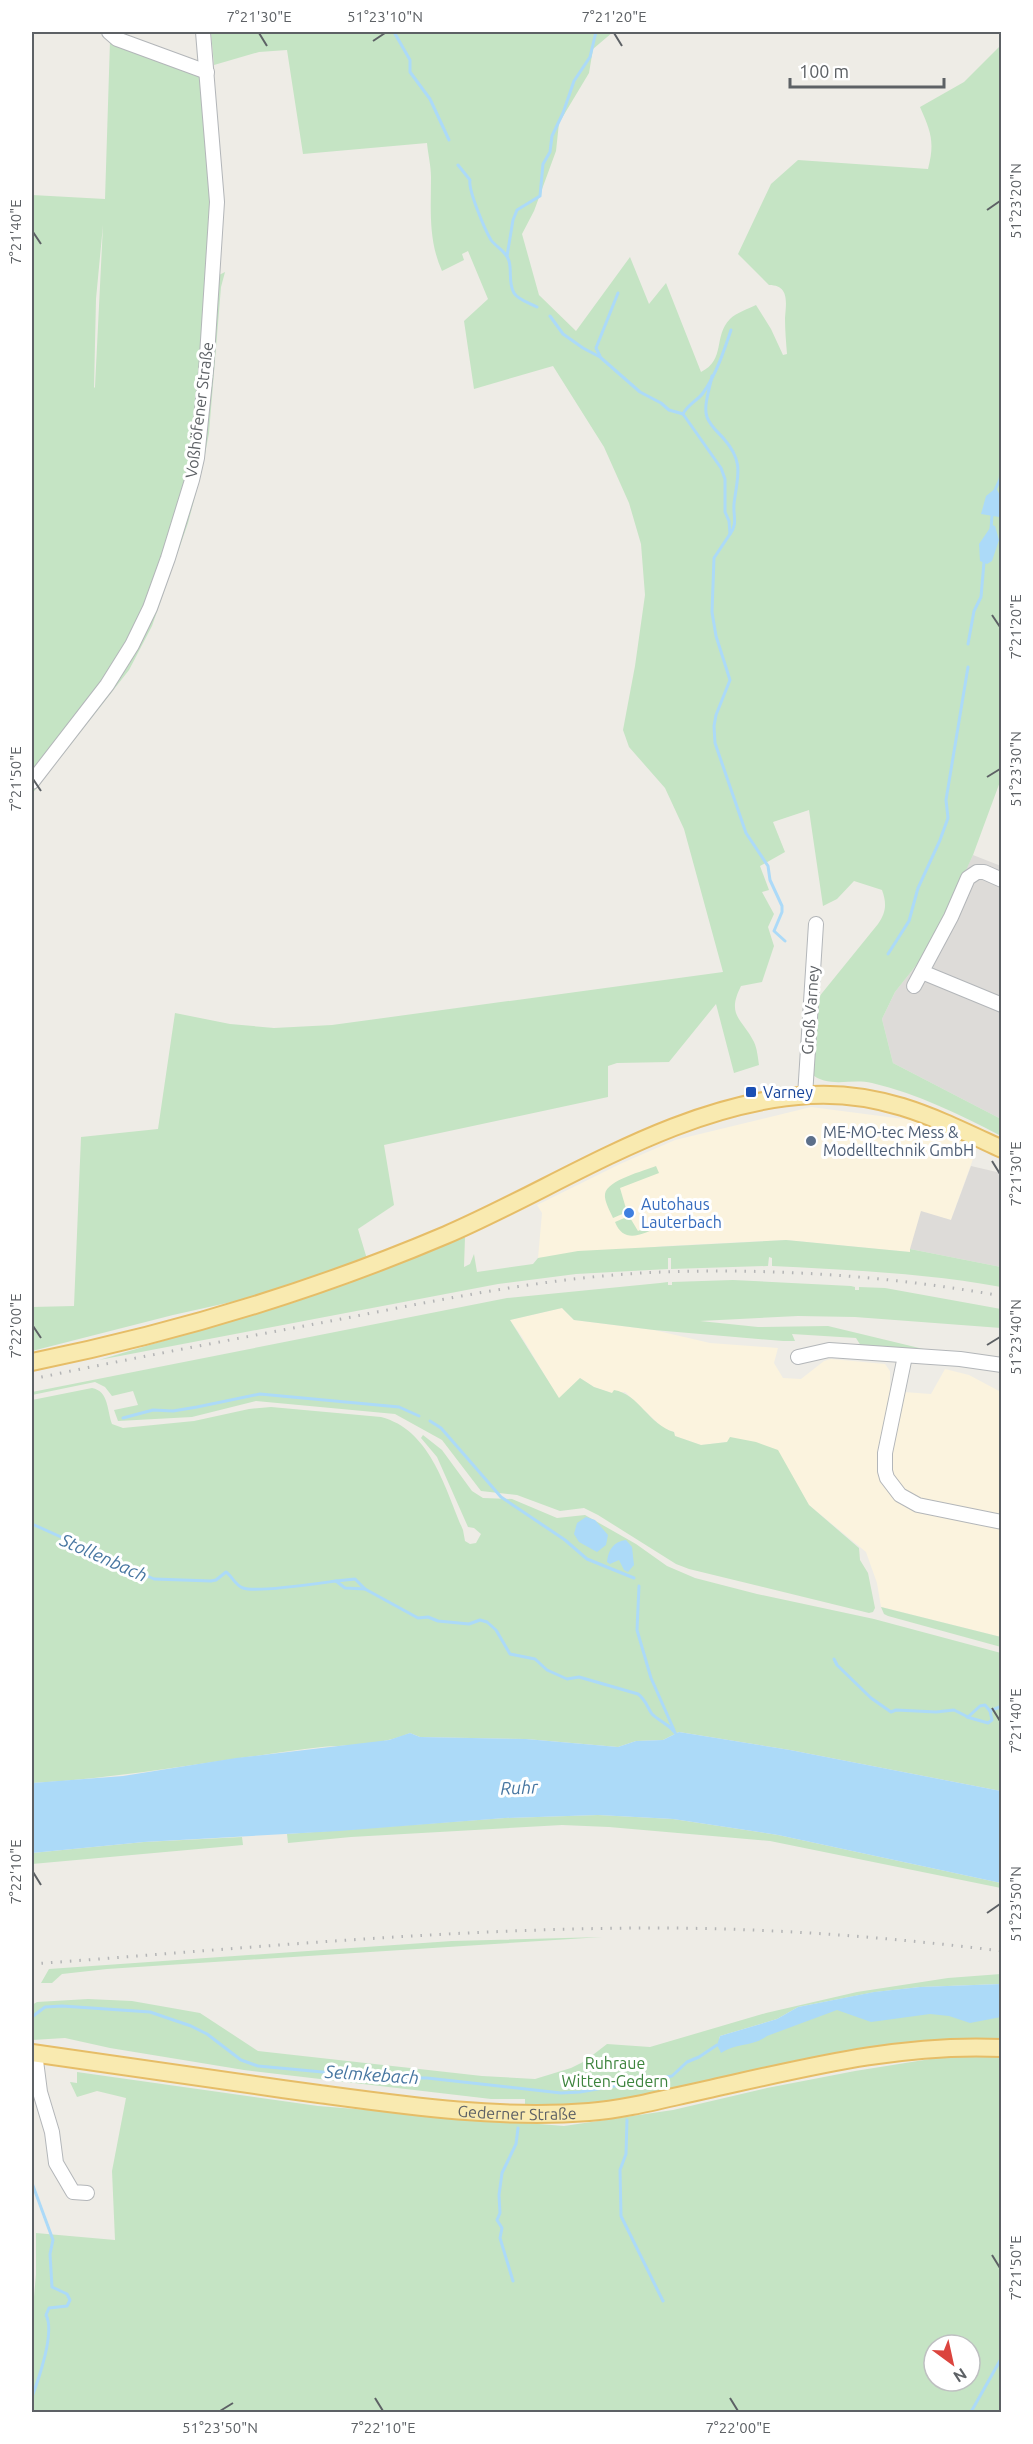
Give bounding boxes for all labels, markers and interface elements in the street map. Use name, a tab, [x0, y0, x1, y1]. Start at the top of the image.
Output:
text: 7°21'30"E	[226, 8, 292, 25]
text: 51°23'10"N	[347, 8, 423, 25]
text: 7°21'20"E	[581, 8, 647, 25]
scale bar	[790, 51, 944, 89]
text: 100 m	[799, 61, 849, 81]
text: 51°23'20"N	[1007, 163, 1024, 239]
text: 7°21'40"E	[7, 199, 24, 265]
street label: Voßhöfener Straße	[182, 341, 216, 479]
text: 7°21'20"E	[1007, 594, 1024, 660]
text: 51°23'30"N	[1007, 731, 1024, 807]
text: 7°21'50"E	[7, 746, 24, 812]
street label: Groß Varney	[798, 965, 822, 1055]
place label: Varney	[763, 1083, 813, 1101]
marker: Varney	[744, 1085, 758, 1099]
place label: ME-MO-tec Mess & Modelltechnik GmbH	[823, 1123, 974, 1159]
marker: ME-MO-tec Mess & Modelltechnik GmbH	[804, 1134, 818, 1148]
text: 7°21'30"E	[1007, 1141, 1024, 1207]
place label: Autohaus Lauterbach	[641, 1195, 722, 1231]
marker: Autohaus Lauterbach	[622, 1206, 636, 1220]
text: 7°22'00"E	[7, 1293, 24, 1359]
text: 51°23'40"N	[1007, 1299, 1024, 1375]
water label: Stollenbach	[57, 1529, 150, 1585]
text: 7°21'40"E	[1007, 1688, 1024, 1754]
water label: Ruhr	[500, 1776, 539, 1798]
text: 7°22'10"E	[7, 1839, 24, 1905]
text: 51°23'50"N	[1007, 1866, 1024, 1942]
park label: Ruhraue Witten-Gedern	[561, 2054, 669, 2090]
water label: Selmkebach	[323, 2061, 420, 2087]
street label: Gederner Straße	[457, 2102, 577, 2123]
text: 7°21'50"E	[1007, 2235, 1024, 2301]
north arrow	[922, 2333, 982, 2393]
text: N	[950, 2365, 970, 2386]
text: 51°23'50"N	[182, 2419, 258, 2436]
text: 7°22'10"E	[350, 2419, 416, 2436]
text: 7°22'00"E	[705, 2419, 771, 2436]

